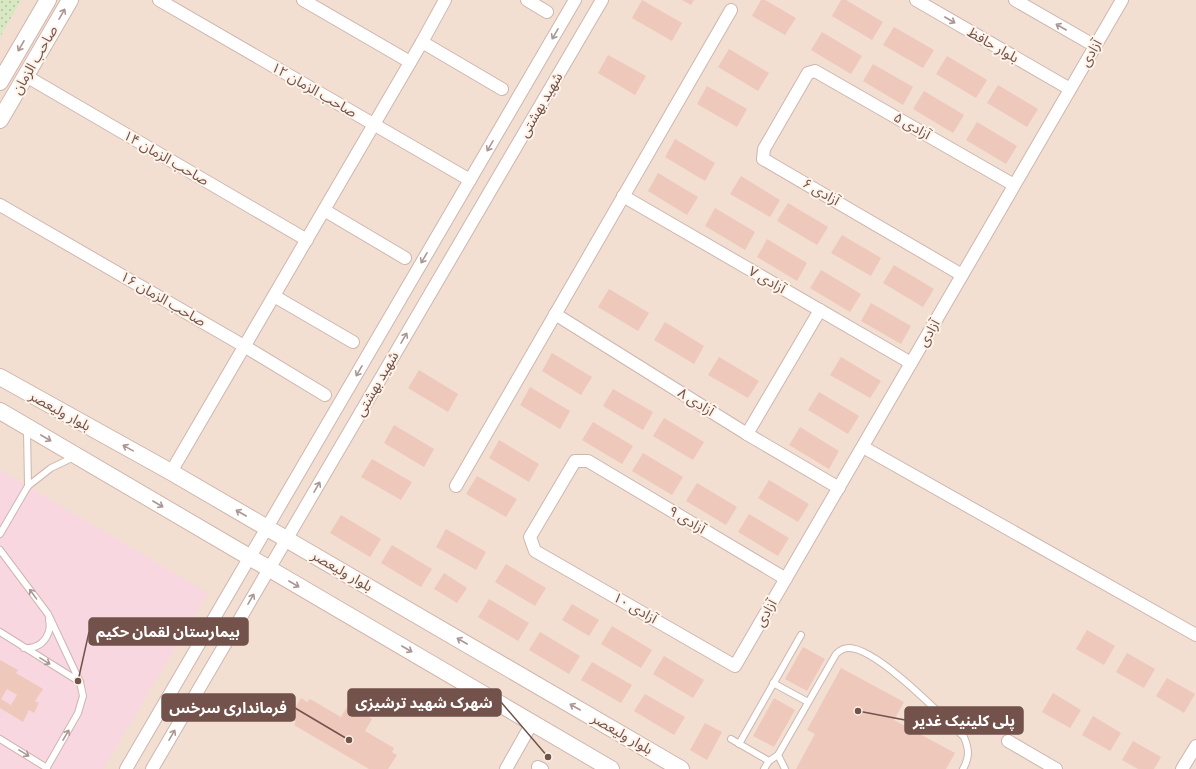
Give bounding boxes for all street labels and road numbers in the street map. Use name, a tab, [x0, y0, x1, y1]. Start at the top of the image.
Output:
street label: صاحب الزمان	[9, 22, 62, 97]
street label: بلوار حافظ	[964, 24, 1022, 67]
street label: آزادی	[1076, 36, 1106, 70]
street label: صاحب الزمان ۱۲	[268, 59, 360, 121]
street label: شهید بهشتی	[516, 69, 566, 141]
street label: آزادی ۵	[890, 109, 934, 144]
street label: صاحب الزمان ۱۴	[120, 127, 212, 189]
street label: آزادی ۶	[799, 175, 843, 210]
street label: آزادی ۷	[745, 263, 789, 298]
street label: صاحب الزمان ۱۶	[117, 268, 209, 330]
street label: آزادی	[914, 316, 944, 350]
street label: شهید بهشتی	[352, 348, 402, 420]
street label: آزادی ۸	[675, 384, 718, 420]
street label: بلوار ولیعصر	[25, 387, 94, 435]
street label: آزادی ۹	[665, 502, 709, 538]
street label: بلوار ولیعصر	[308, 546, 376, 595]
street label: آزادی ۱۰	[610, 589, 661, 628]
street label: آزادی	[751, 596, 781, 630]
street label: بلوار ولیعصر	[588, 709, 656, 758]

